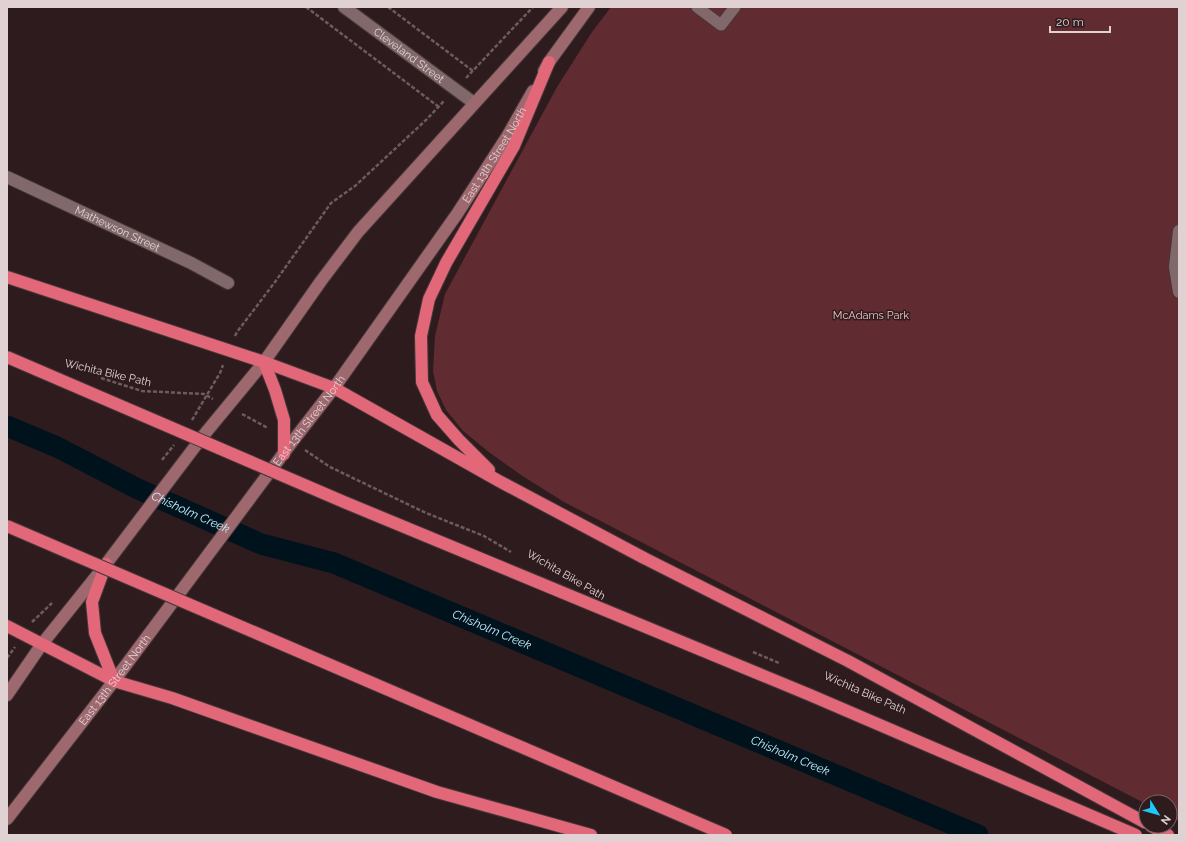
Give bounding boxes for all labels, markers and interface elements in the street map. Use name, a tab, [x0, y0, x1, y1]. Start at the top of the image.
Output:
scale bar	[1050, 8, 1110, 34]
text: 20 m	[1056, 15, 1084, 29]
street label: Cleveland Street	[371, 25, 447, 86]
street label: East 13th Street North	[460, 105, 529, 205]
street label: Mathewson Street	[73, 203, 162, 254]
park label: McAdams Park	[833, 309, 909, 322]
street label: Wichita Bike Path	[63, 357, 153, 389]
street label: East 13th Street North	[270, 373, 347, 468]
water label: Chisholm Creek	[149, 489, 232, 536]
street label: Wichita Bike Path	[524, 547, 608, 603]
water label: Chisholm Creek	[450, 607, 534, 653]
street label: East 13th Street North	[76, 632, 153, 727]
street label: Wichita Bike Path	[822, 669, 908, 717]
water label: Chisholm Creek	[749, 733, 832, 779]
north arrow	[1138, 794, 1178, 834]
text: N	[1158, 812, 1173, 827]

